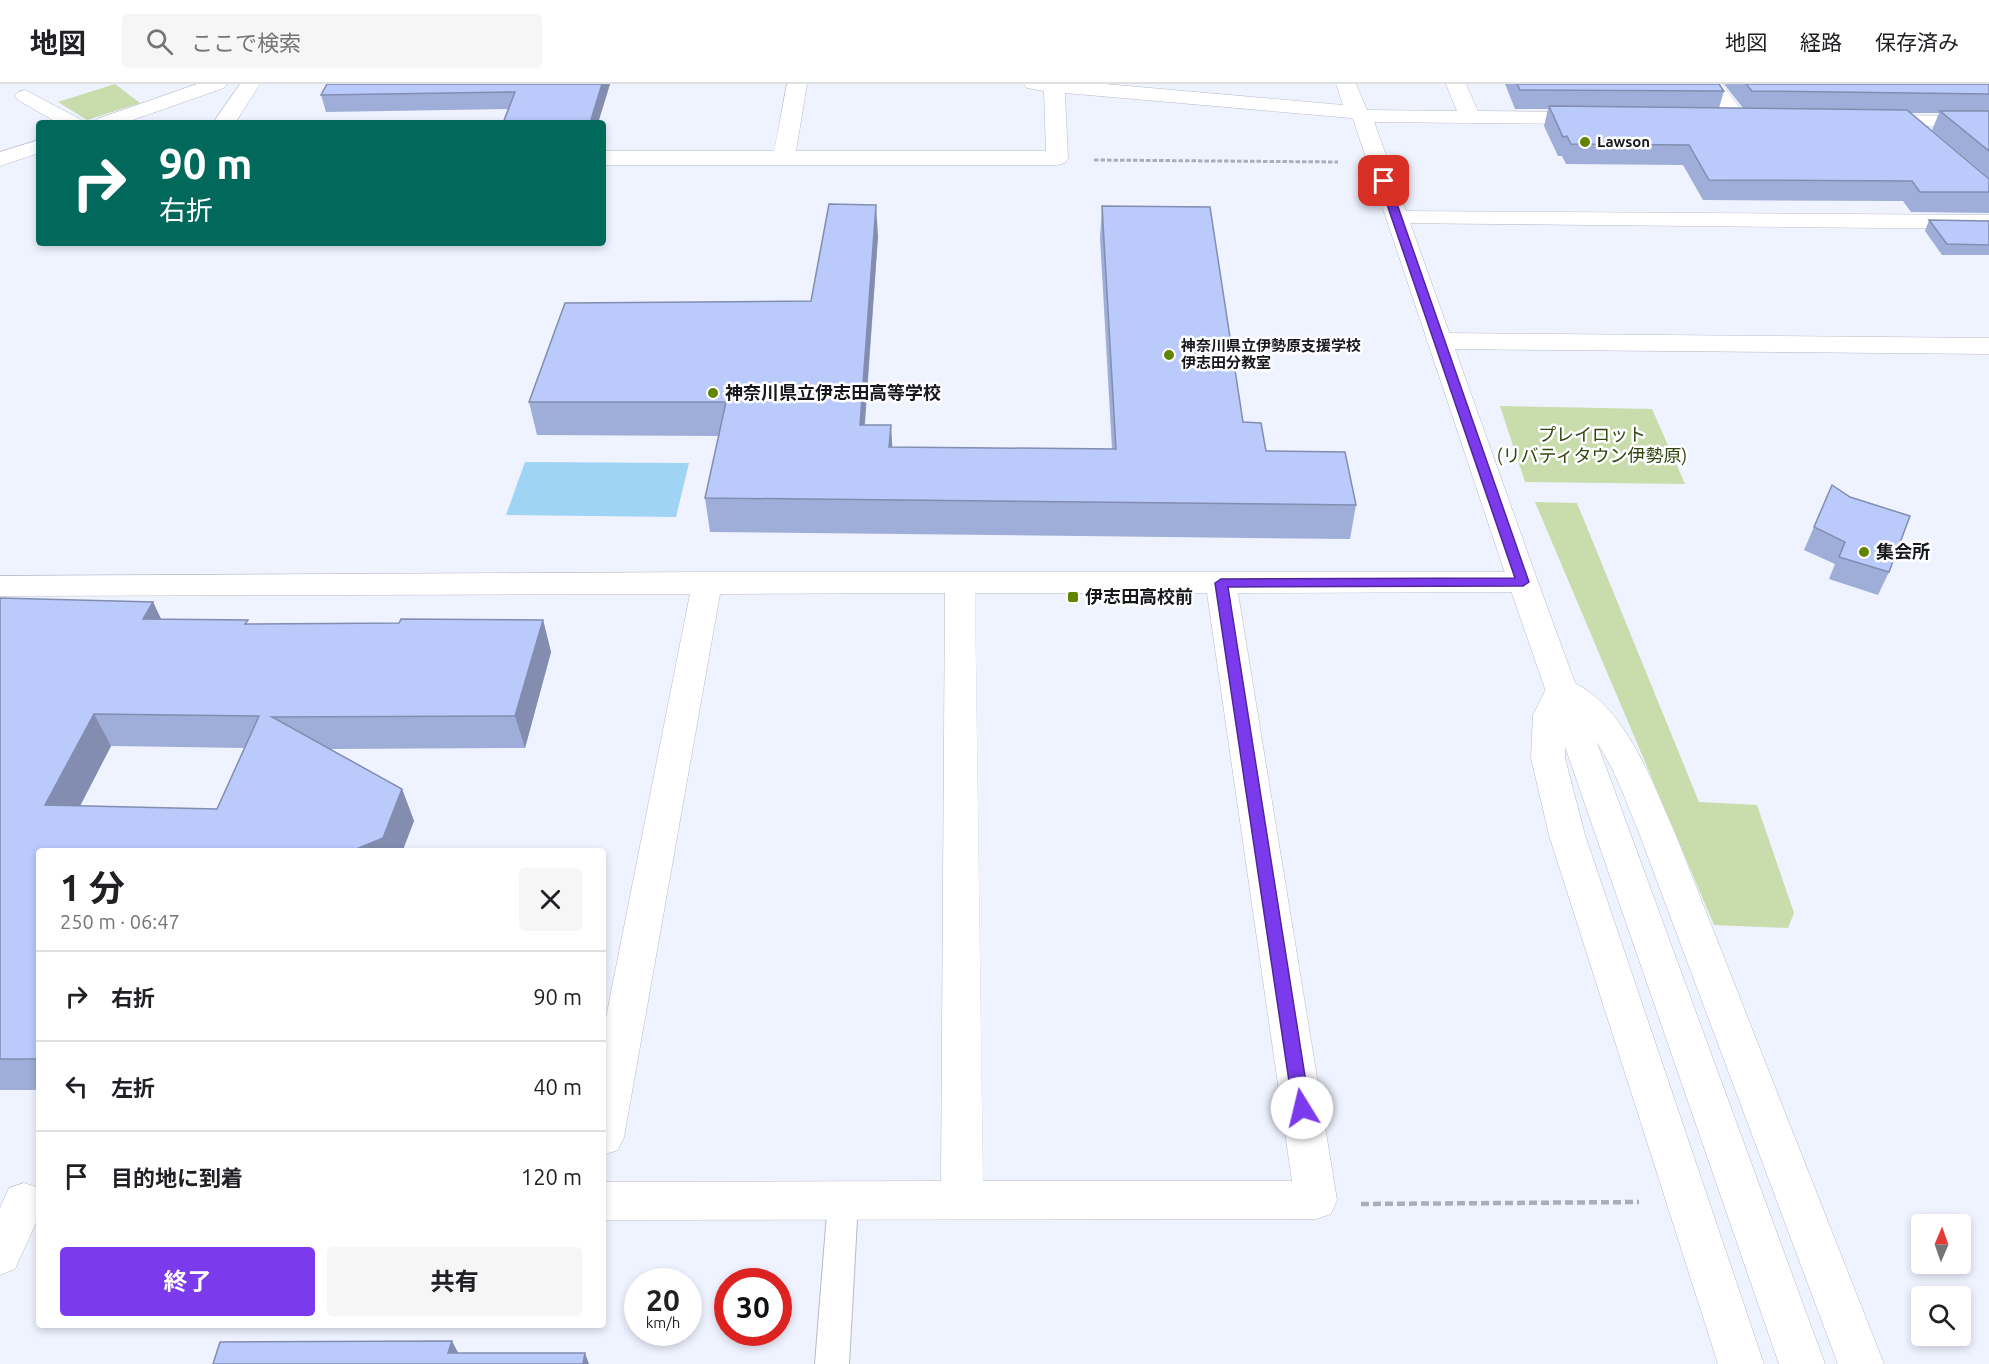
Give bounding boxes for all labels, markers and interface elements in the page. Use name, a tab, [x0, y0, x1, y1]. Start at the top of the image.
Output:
search box	[122, 14, 542, 68]
icon: search	[143, 25, 176, 58]
text: 地図	[30, 27, 86, 58]
text: ここで検索	[191, 30, 301, 55]
text: 地図	[1725, 30, 1767, 54]
text: 経路	[1800, 30, 1842, 54]
text: 保存済み	[1875, 30, 1959, 54]
place label: Lawson	[1597, 133, 1650, 150]
marker: Lawson	[1578, 135, 1592, 149]
text: 90 m	[159, 140, 253, 187]
icon: right	[60, 144, 138, 222]
pin	[1358, 155, 1409, 206]
icon: arrive	[1367, 164, 1400, 197]
text: 右折	[159, 195, 213, 225]
place label: 神奈川県立伊勢原支援学校 伊志田分教室	[1180, 337, 1361, 371]
marker: 神奈川県立伊勢原支援学校 伊志田分教室	[1162, 348, 1176, 362]
place label: 神奈川県立伊志田高等学校	[725, 382, 941, 402]
marker: 神奈川県立伊志田高等学校	[706, 386, 720, 400]
park label: プレイロット (リバティタウン伊勢原)	[1497, 424, 1687, 466]
place label: 集会所	[1876, 541, 1930, 561]
marker: 集会所	[1857, 545, 1871, 559]
place label: 伊志田高校前	[1085, 586, 1193, 606]
marker: 伊志田高校前	[1066, 590, 1080, 604]
text: 1 分	[60, 867, 125, 908]
button: close	[519, 868, 582, 931]
text: 250 m · 06:47	[60, 910, 180, 933]
icon: right	[60, 980, 93, 1013]
text: 90 m	[533, 984, 582, 1009]
text: 右折	[111, 985, 155, 1010]
icon: left	[60, 1070, 93, 1103]
text: 40 m	[533, 1074, 582, 1099]
text: 左折	[111, 1075, 155, 1100]
position arrow	[1270, 1076, 1334, 1140]
icon: arrive	[60, 1160, 93, 1193]
text: 120 m	[521, 1164, 582, 1189]
text: 目的地に到着	[111, 1165, 243, 1190]
north arrow	[1911, 1214, 1971, 1274]
map controls	[1911, 1214, 1971, 1346]
button: 終了	[60, 1247, 315, 1316]
button: 共有	[327, 1247, 582, 1316]
speed limit sign: 30	[714, 1268, 792, 1346]
text: 20	[646, 1283, 680, 1317]
button: search	[1911, 1286, 1971, 1346]
text: km/h	[646, 1314, 680, 1331]

